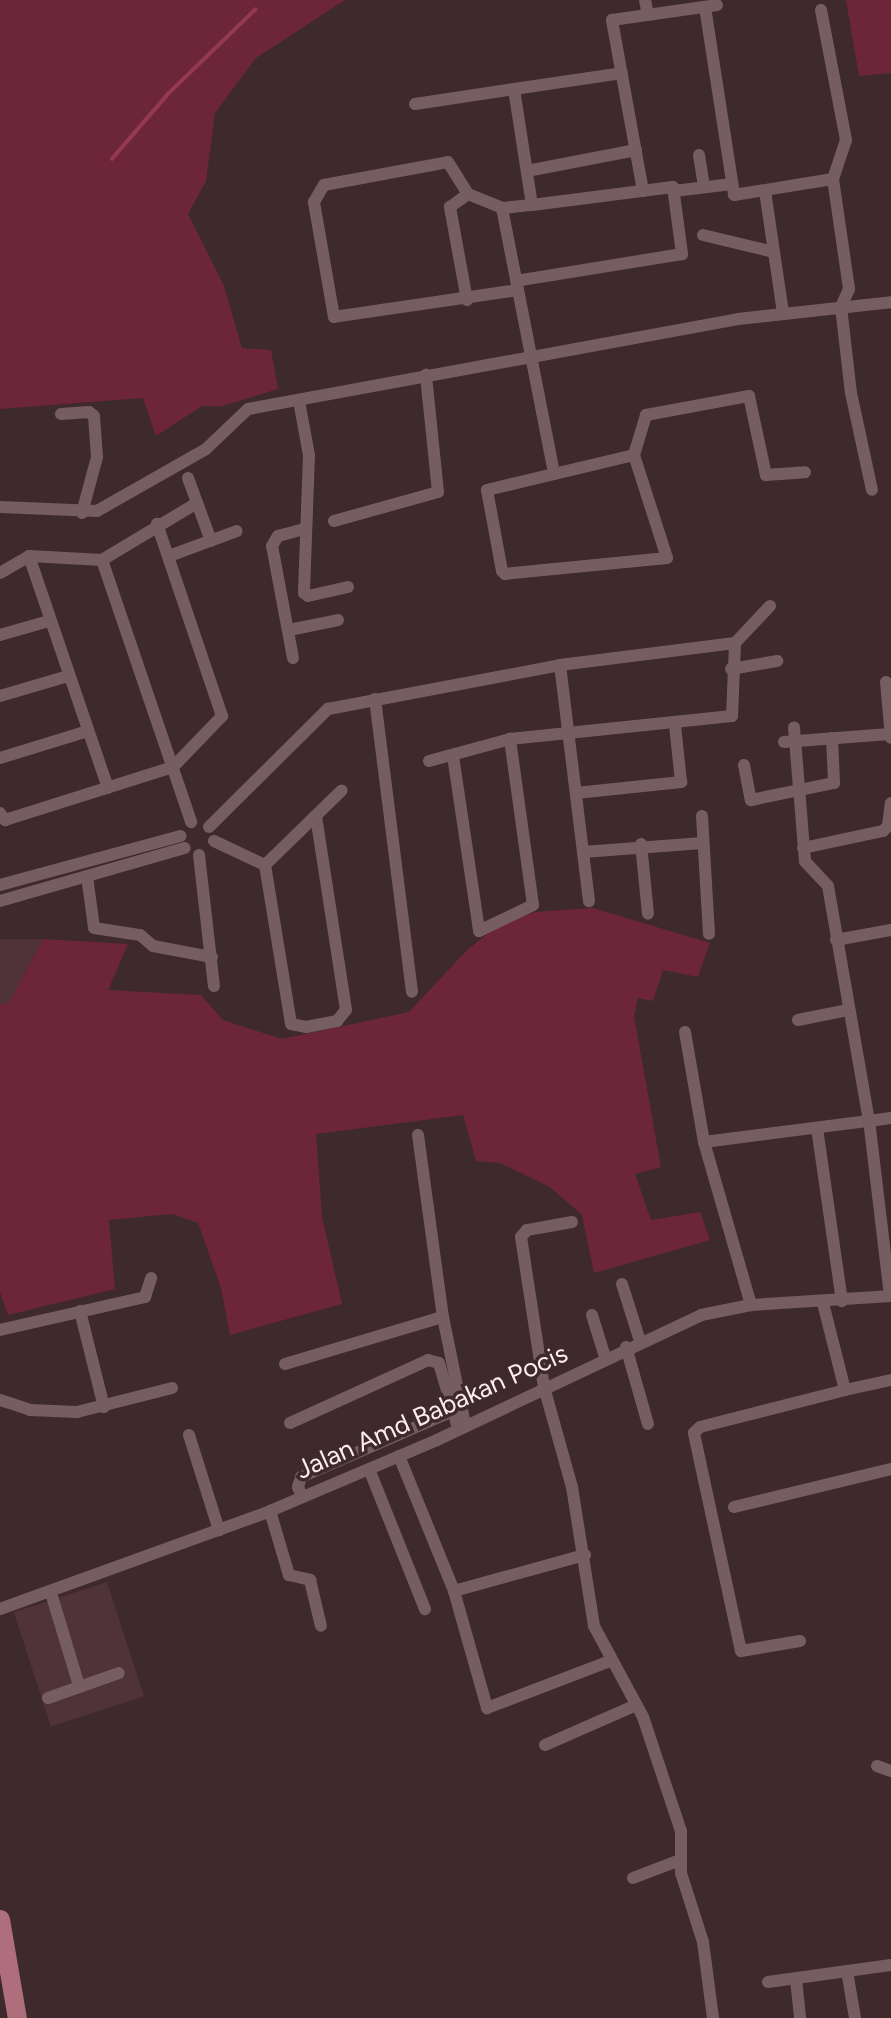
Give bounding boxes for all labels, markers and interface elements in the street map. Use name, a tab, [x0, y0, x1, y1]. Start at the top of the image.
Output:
street label: Jalan Amd Babakan Pocis	[291, 1338, 573, 1486]

